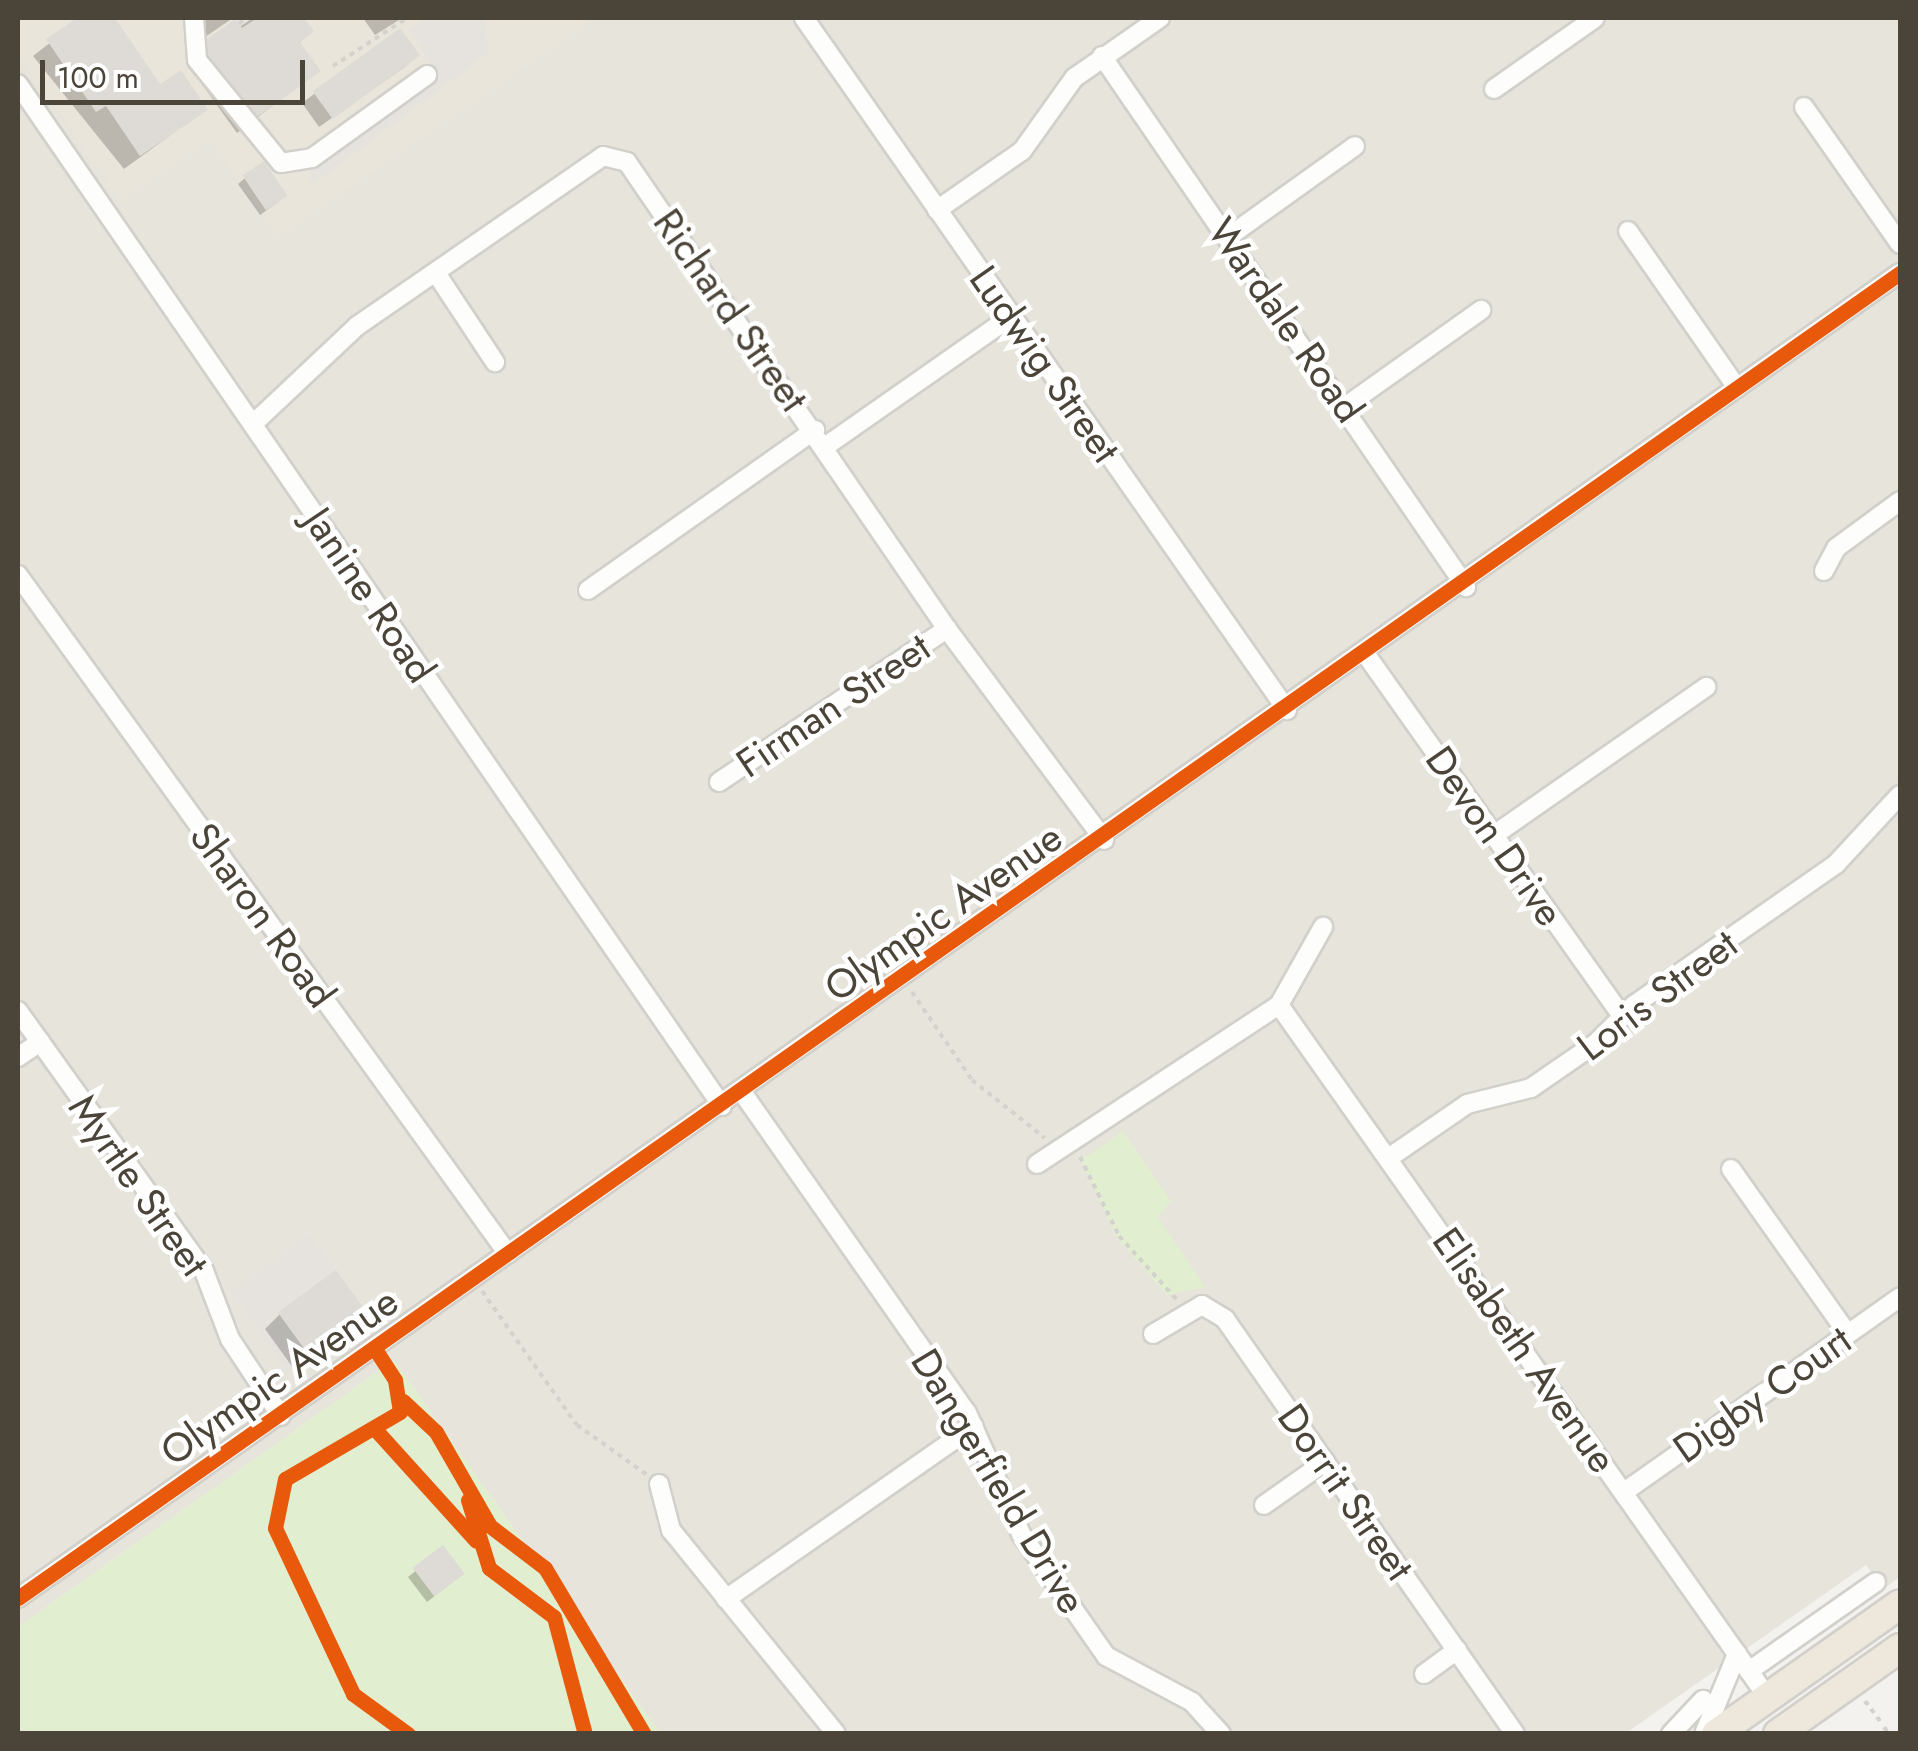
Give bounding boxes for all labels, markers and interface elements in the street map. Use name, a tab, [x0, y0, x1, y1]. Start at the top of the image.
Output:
scale bar	[45, 40, 310, 102]
text: 100 m	[57, 56, 139, 99]
street label: Richard Street	[644, 200, 818, 420]
street label: Wardale Road	[1198, 208, 1374, 432]
street label: Ludwig Street	[960, 257, 1130, 471]
street label: Janine Road	[294, 499, 446, 691]
street label: Firman Street	[727, 623, 939, 787]
street label: Devon Drive	[1416, 737, 1574, 935]
street label: Olympic Avenue	[815, 812, 1071, 1012]
street label: Sharon Road	[180, 813, 346, 1017]
street label: Loris Street	[1568, 919, 1746, 1071]
street label: Myrtle Street	[59, 1085, 219, 1285]
street label: Elisabeth Avenue	[1423, 1218, 1627, 1482]
street label: Olympic Avenue	[151, 1276, 407, 1476]
street label: Digby Court	[1664, 1315, 1860, 1473]
street label: Dangerfield Drive	[901, 1340, 1097, 1622]
street label: Dorrit Street	[1268, 1395, 1424, 1589]

